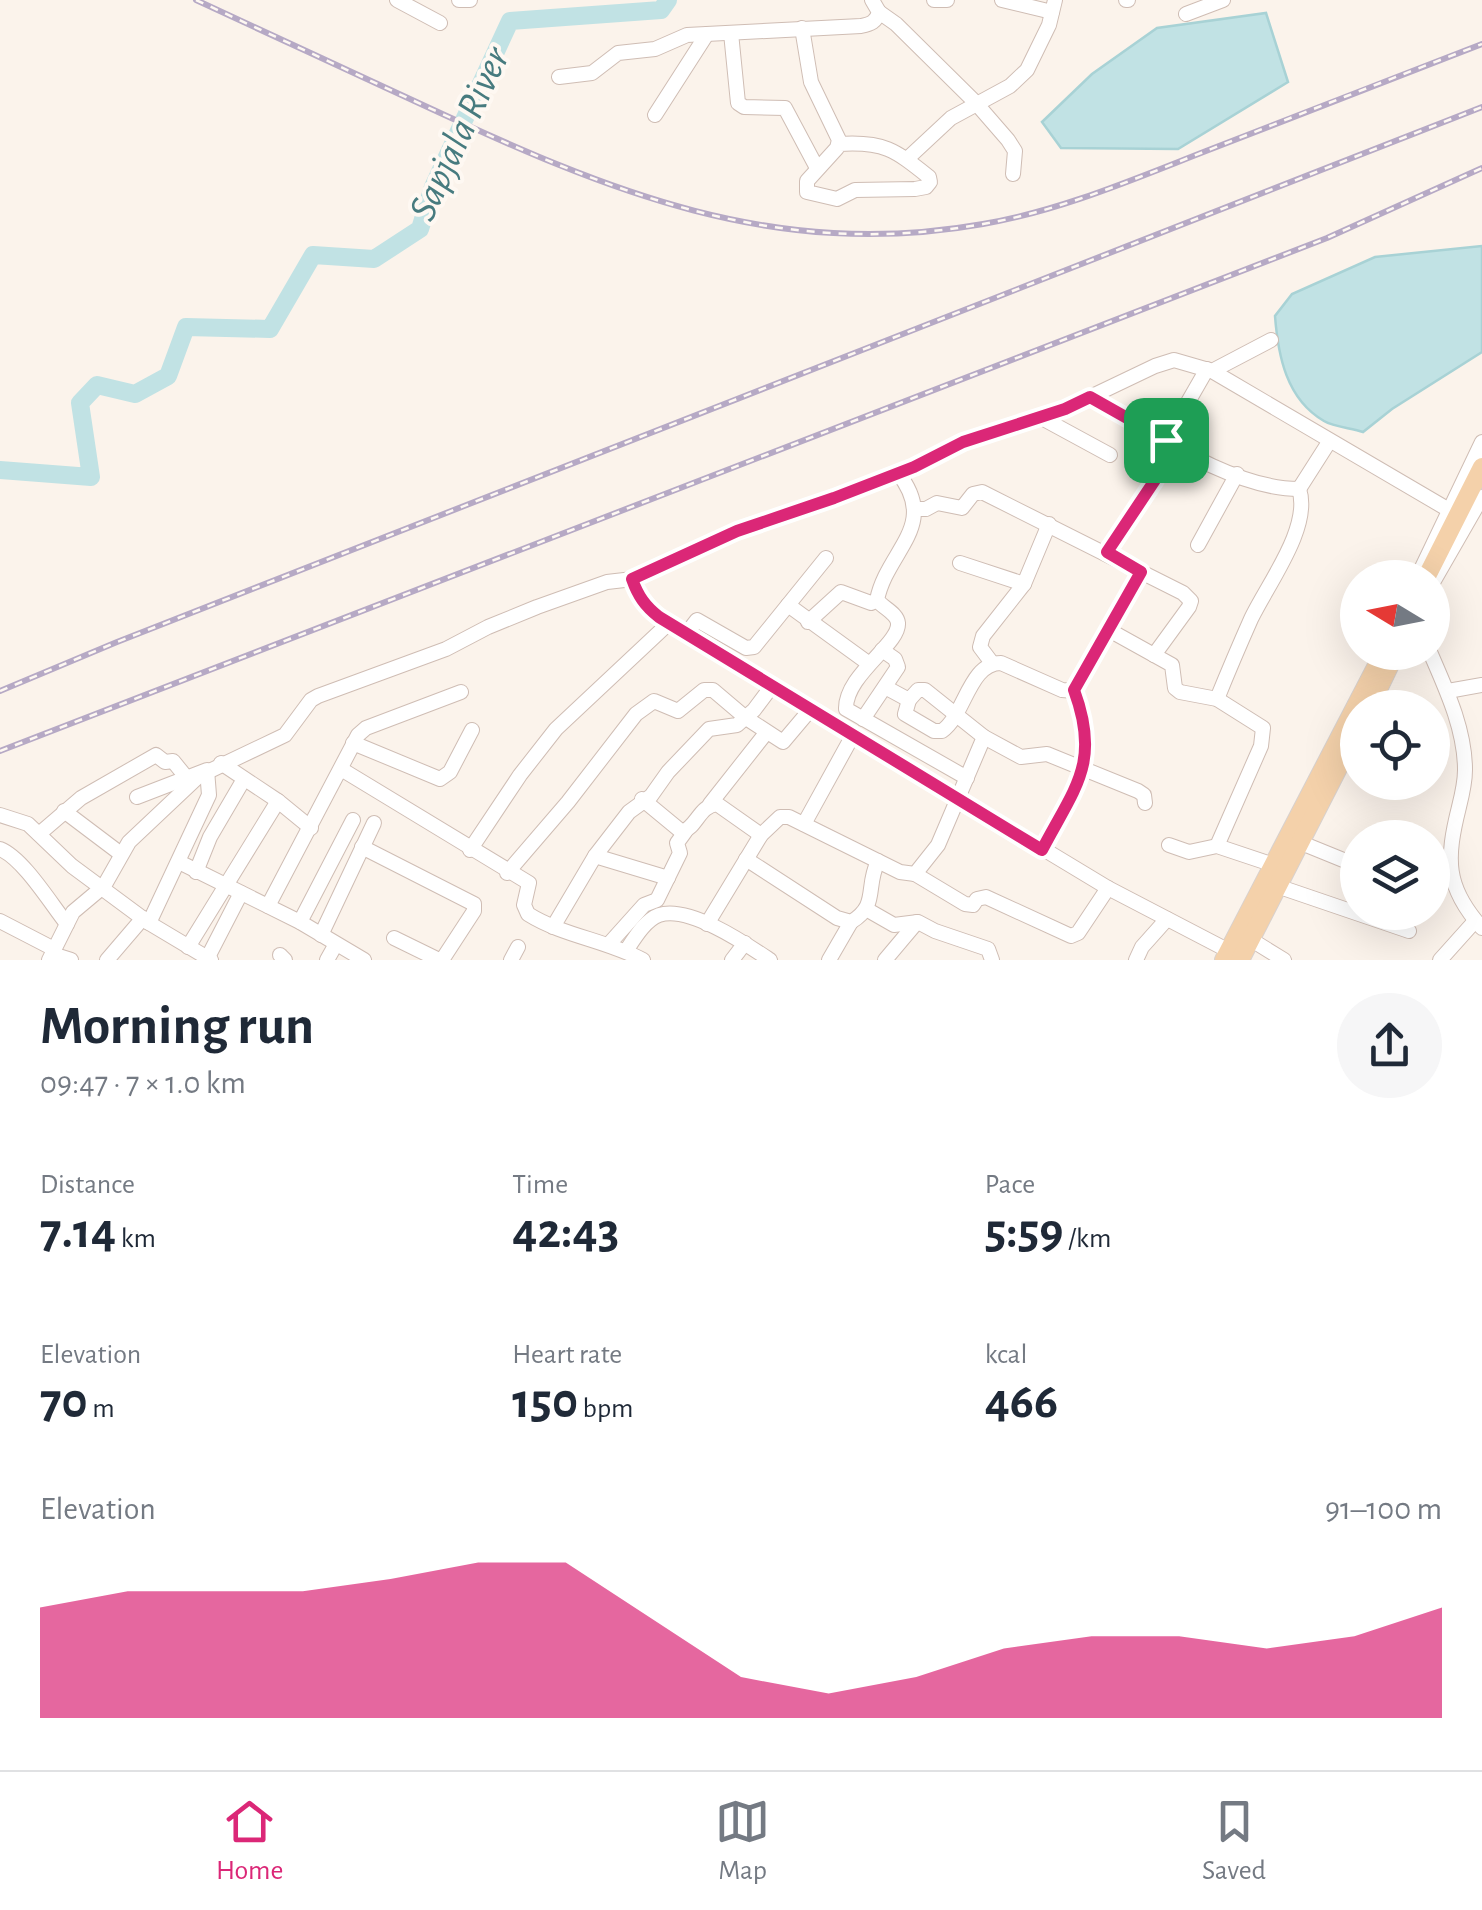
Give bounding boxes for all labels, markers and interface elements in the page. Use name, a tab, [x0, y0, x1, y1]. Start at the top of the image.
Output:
water label: Sapjala River	[402, 40, 519, 227]
pin	[1124, 398, 1209, 483]
icon: arrive	[1139, 413, 1194, 468]
north arrow	[1340, 560, 1450, 670]
map controls	[1340, 560, 1450, 930]
button: locate	[1340, 690, 1450, 800]
button: layers	[1340, 820, 1450, 930]
button: share	[1337, 993, 1442, 1098]
text: Morning run	[40, 999, 314, 1054]
text: 09:47 · 7 × 1.0 km	[40, 1067, 246, 1099]
text: Distance	[40, 1171, 135, 1199]
text: Time	[512, 1171, 568, 1199]
text: Pace	[985, 1171, 1035, 1199]
text: 7.14	[40, 1207, 116, 1257]
text: 42:43	[512, 1207, 619, 1257]
text: 5:59	[985, 1207, 1063, 1257]
text: km	[116, 1225, 156, 1253]
text: /km	[1063, 1225, 1111, 1253]
text: Elevation	[40, 1341, 141, 1369]
text: Heart rate	[512, 1341, 622, 1369]
text: kcal	[985, 1341, 1027, 1369]
text: 70	[40, 1377, 88, 1427]
text: 150	[512, 1377, 578, 1427]
text: 466	[985, 1377, 1058, 1427]
text: m	[88, 1395, 115, 1423]
text: bpm	[578, 1395, 633, 1423]
text: Elevation	[40, 1493, 156, 1525]
text: 91–100 m	[1325, 1493, 1442, 1525]
tab: Home	[216, 1794, 283, 1888]
tab: Map	[715, 1794, 770, 1888]
tab: Saved	[1202, 1794, 1266, 1888]

